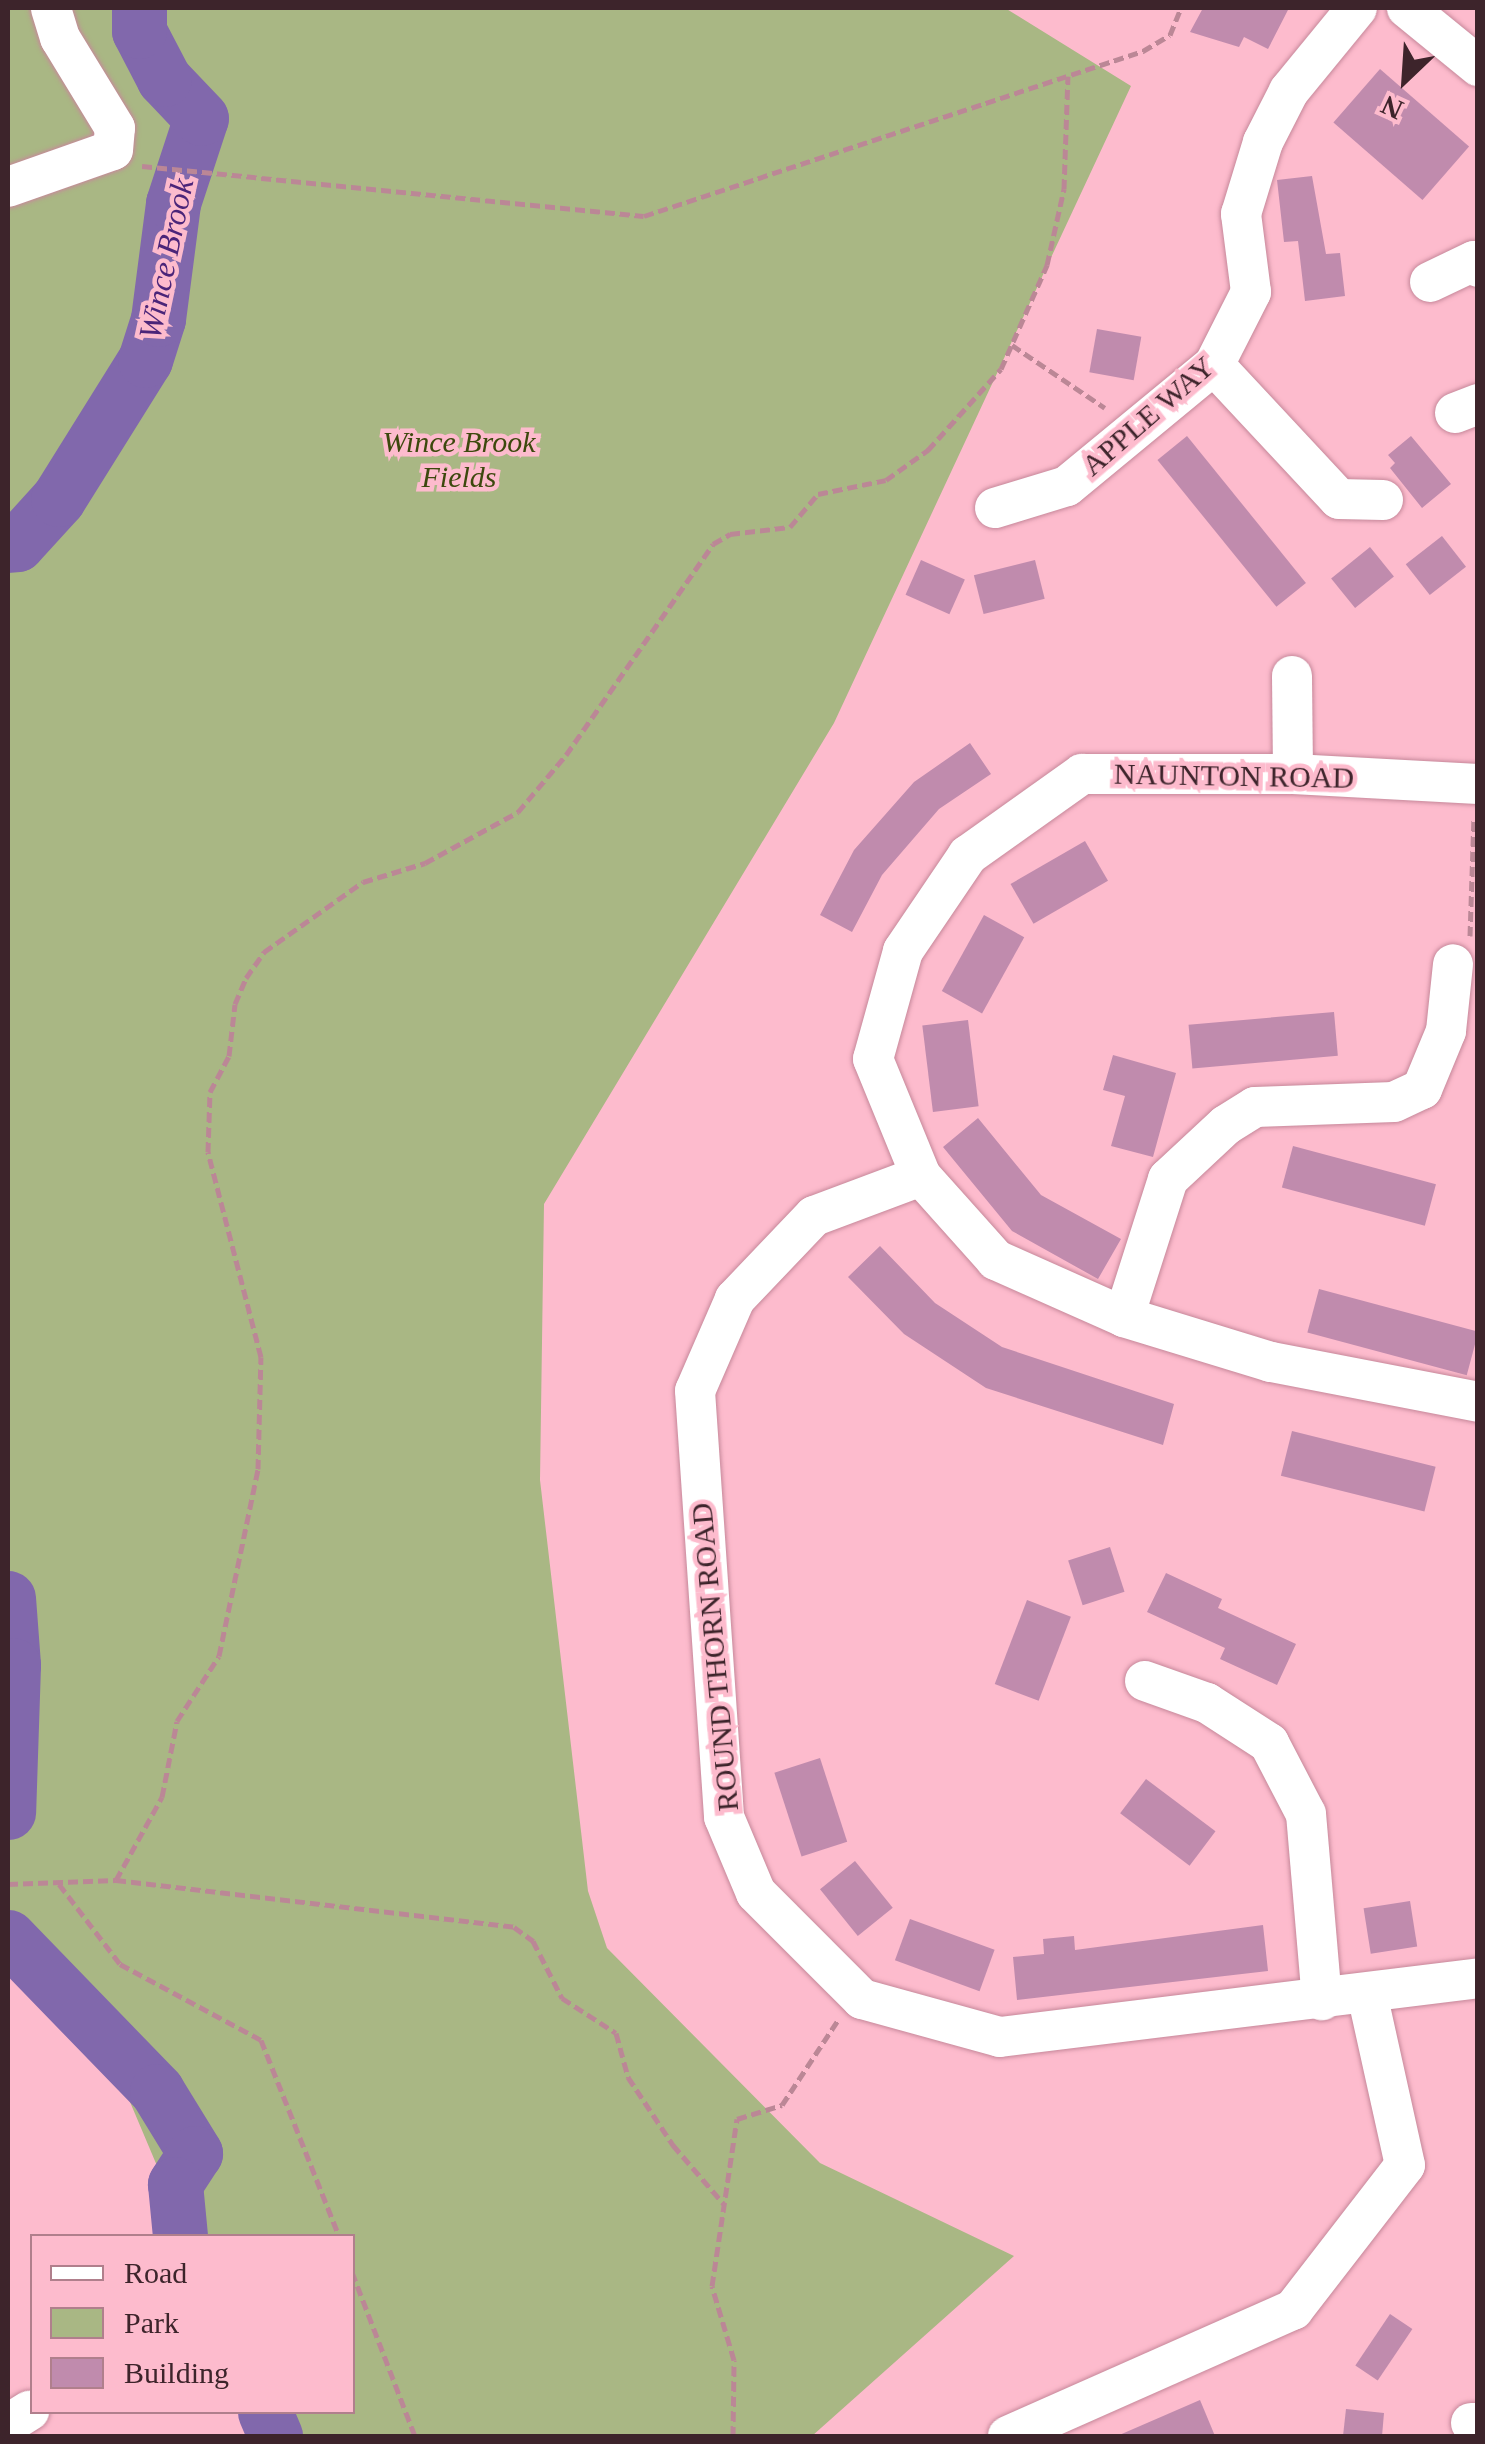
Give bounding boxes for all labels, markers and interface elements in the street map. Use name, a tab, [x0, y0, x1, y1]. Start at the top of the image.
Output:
north arrow	[1355, 30, 1455, 130]
text: N	[1376, 89, 1408, 126]
water label: Wince Brook	[130, 175, 202, 343]
street label: APPLE WAY	[1074, 348, 1222, 484]
park label: Wince Brook Fields	[382, 424, 536, 494]
street label: NAUNTON ROAD	[1114, 756, 1354, 796]
street label: ROUND THORN ROAD	[684, 1501, 746, 1813]
legend	[30, 2234, 355, 2414]
text: Road	[124, 2256, 187, 2289]
text: Park	[124, 2306, 179, 2339]
text: Building	[124, 2356, 229, 2389]

